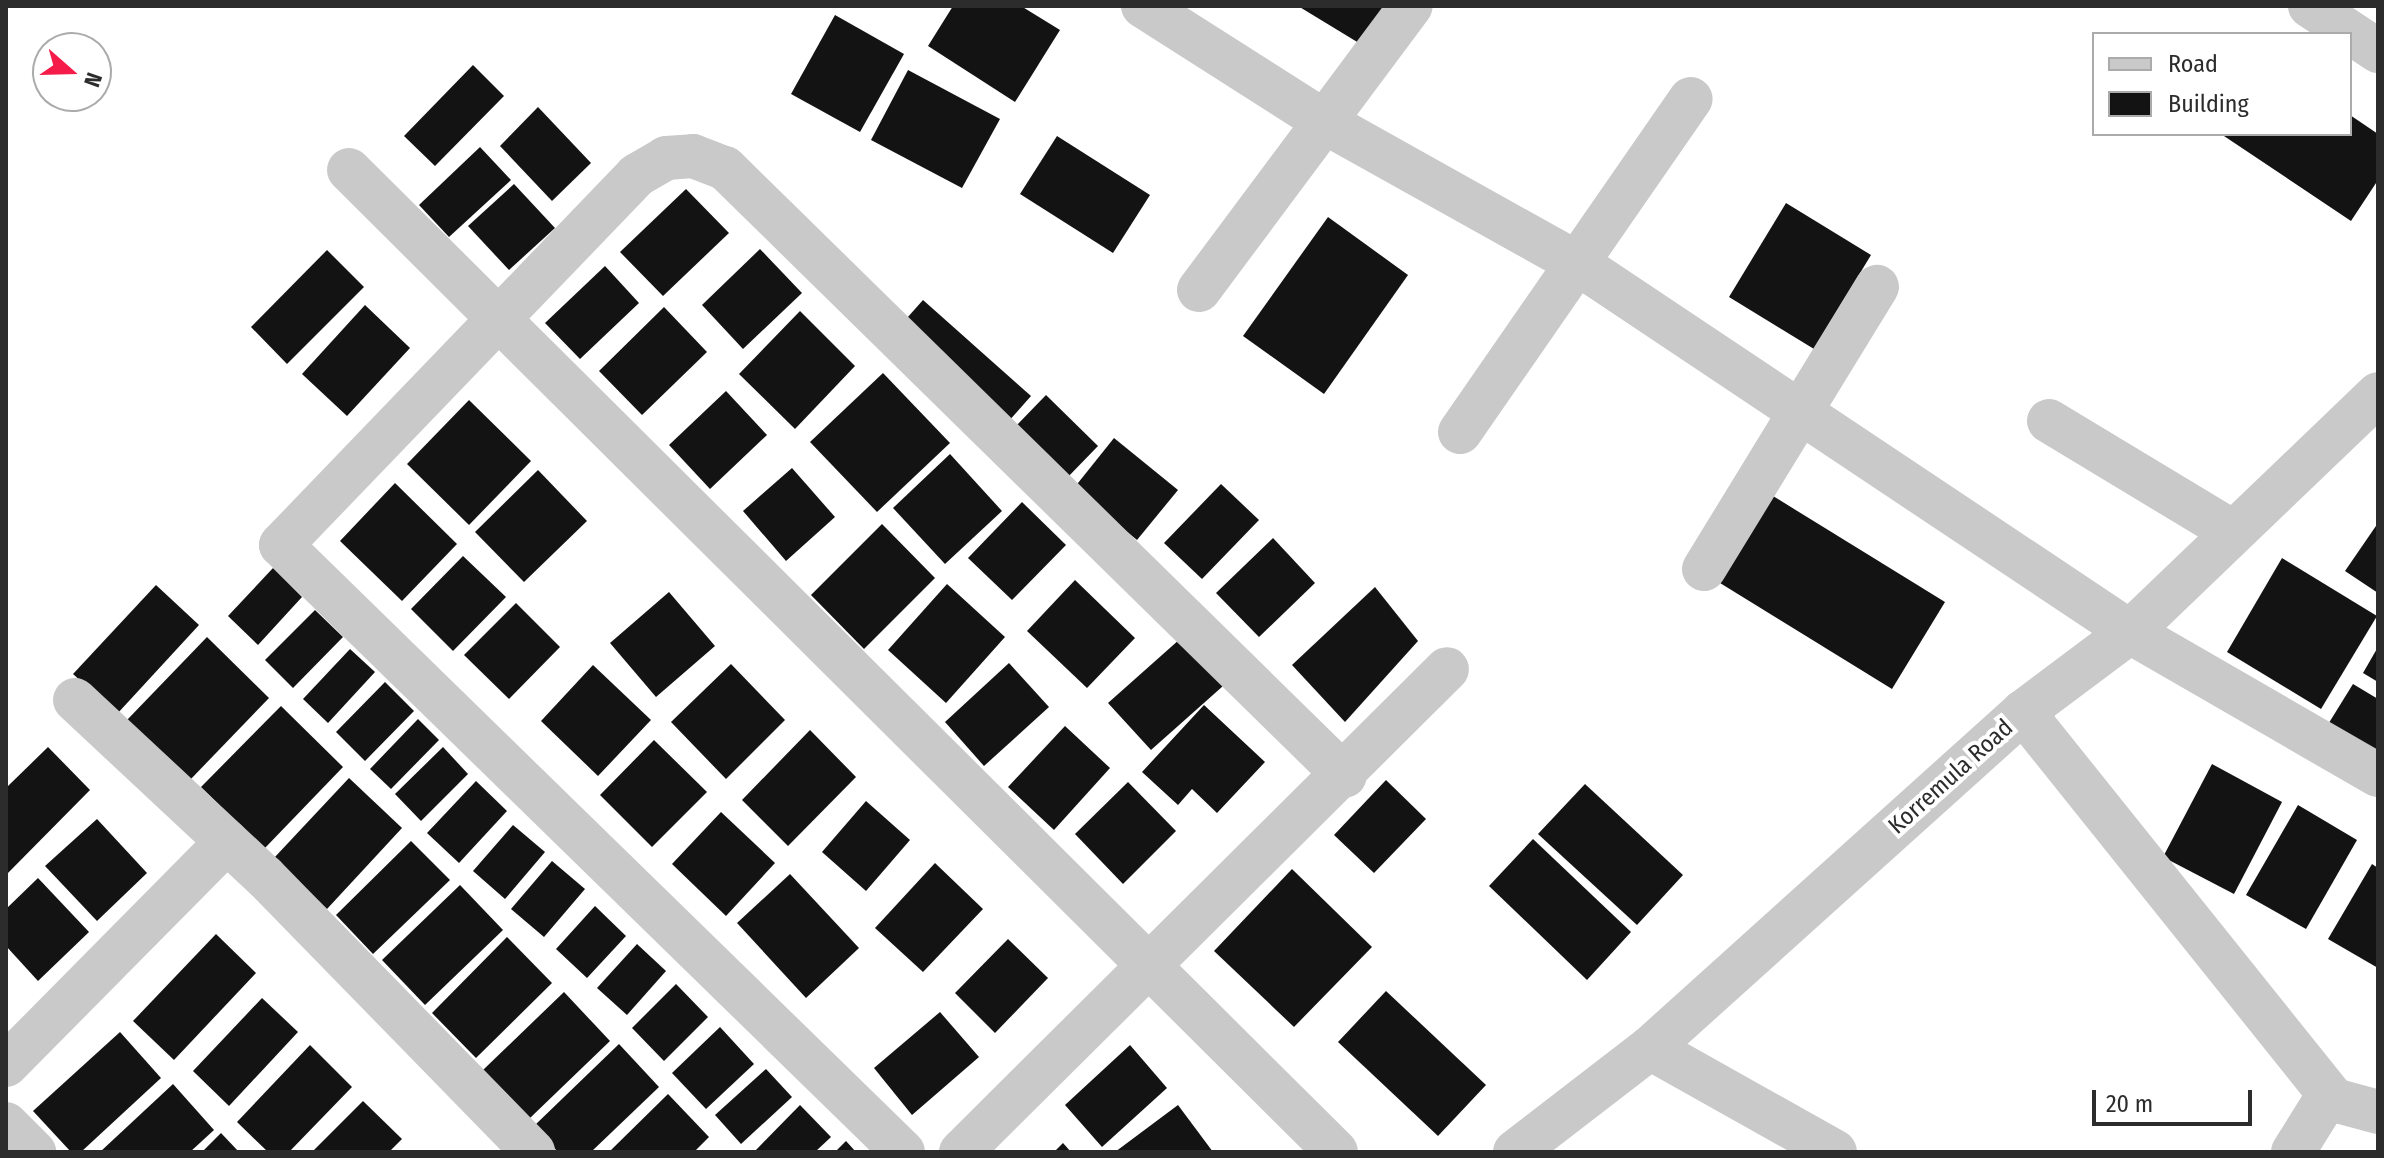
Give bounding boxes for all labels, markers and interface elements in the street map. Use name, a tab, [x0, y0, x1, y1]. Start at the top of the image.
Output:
north arrow	[32, 32, 112, 112]
legend	[2092, 32, 2352, 136]
text: Road	[2168, 50, 2218, 78]
text: N	[78, 69, 108, 91]
text: Building	[2168, 90, 2249, 118]
street label: Korremula Road	[1883, 714, 2019, 840]
scale bar	[2096, 1074, 2256, 1124]
text: 20 m	[2106, 1090, 2153, 1118]

